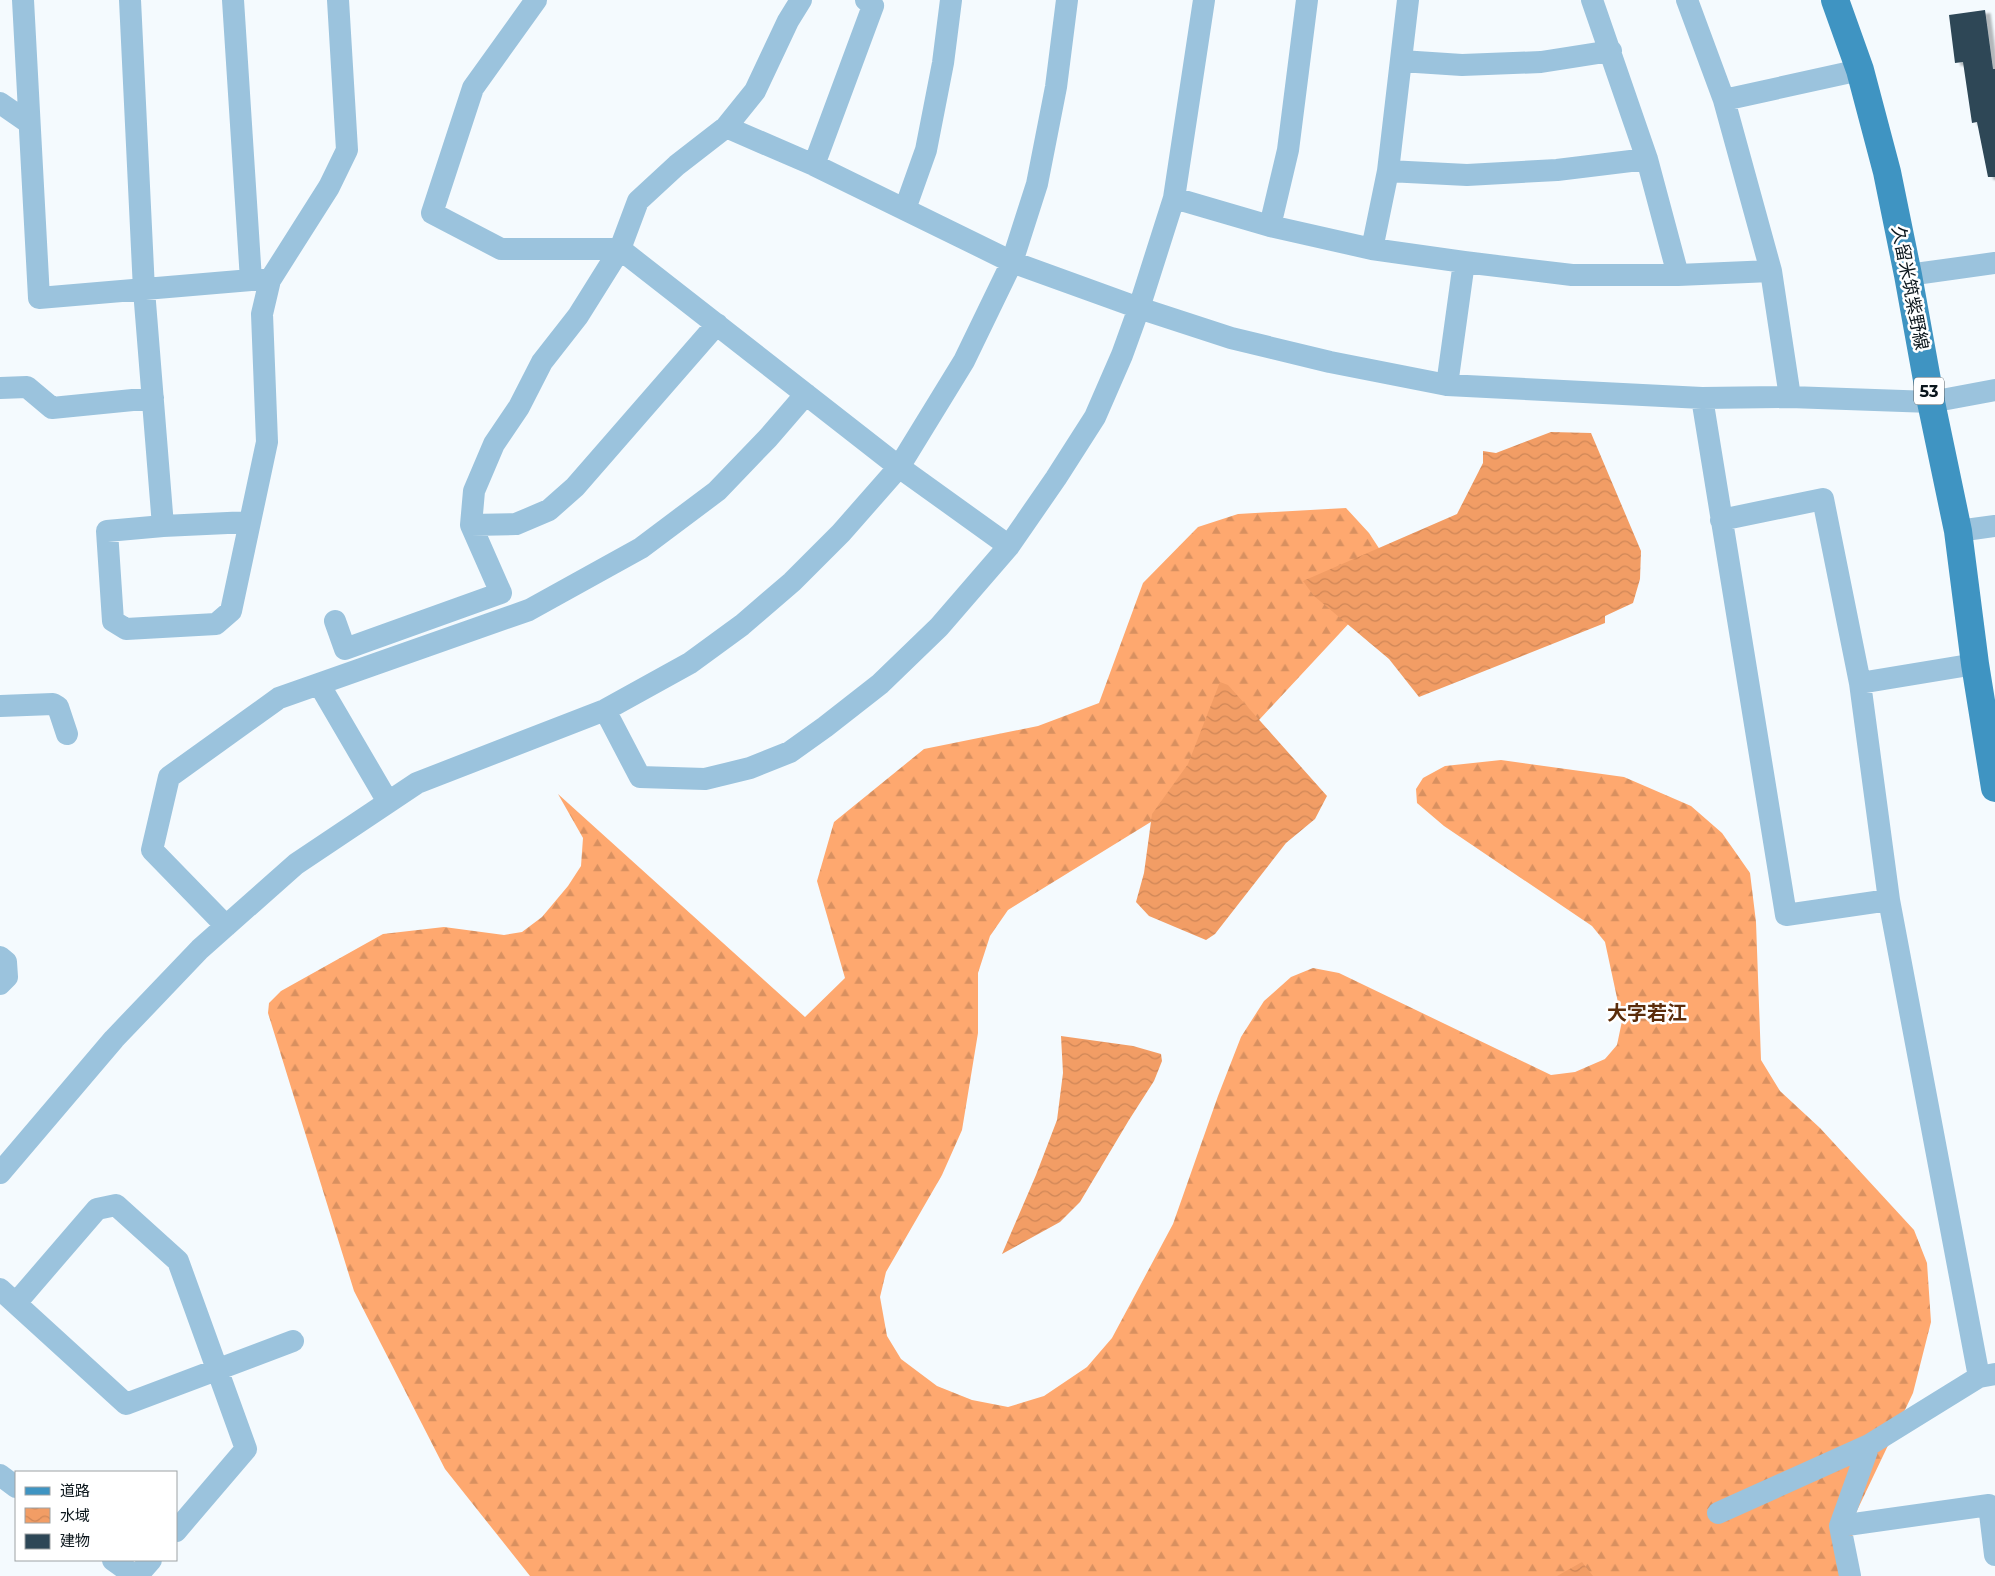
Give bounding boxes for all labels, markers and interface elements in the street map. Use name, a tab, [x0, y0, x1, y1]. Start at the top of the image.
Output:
street label: 久留米筑紫野線	[1887, 224, 1933, 352]
road number: 53	[1914, 378, 1944, 404]
district label: 大字若江	[1607, 1001, 1687, 1025]
legend	[15, 1471, 178, 1561]
text: 道路	[60, 1481, 90, 1500]
text: 水域	[60, 1506, 90, 1525]
text: 建物	[60, 1531, 90, 1550]

